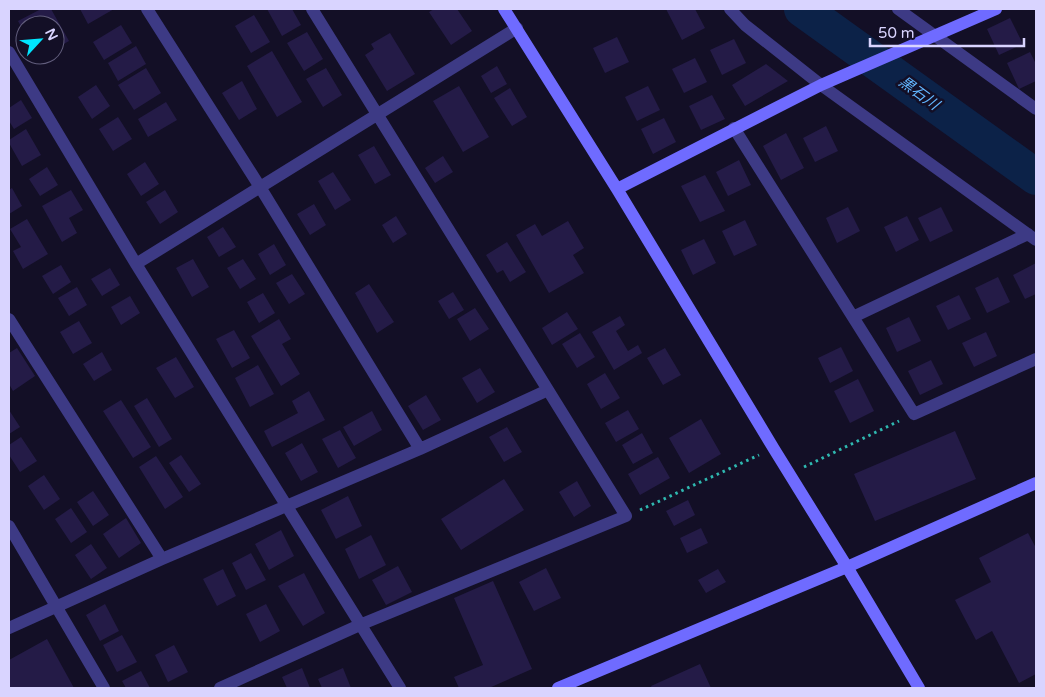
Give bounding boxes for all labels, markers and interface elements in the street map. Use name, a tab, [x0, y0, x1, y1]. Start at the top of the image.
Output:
north arrow	[15, 15, 65, 65]
scale bar	[870, 15, 1024, 47]
text: 50 m	[878, 24, 915, 42]
text: N	[41, 26, 61, 43]
water label: 黒石川	[896, 72, 944, 115]

